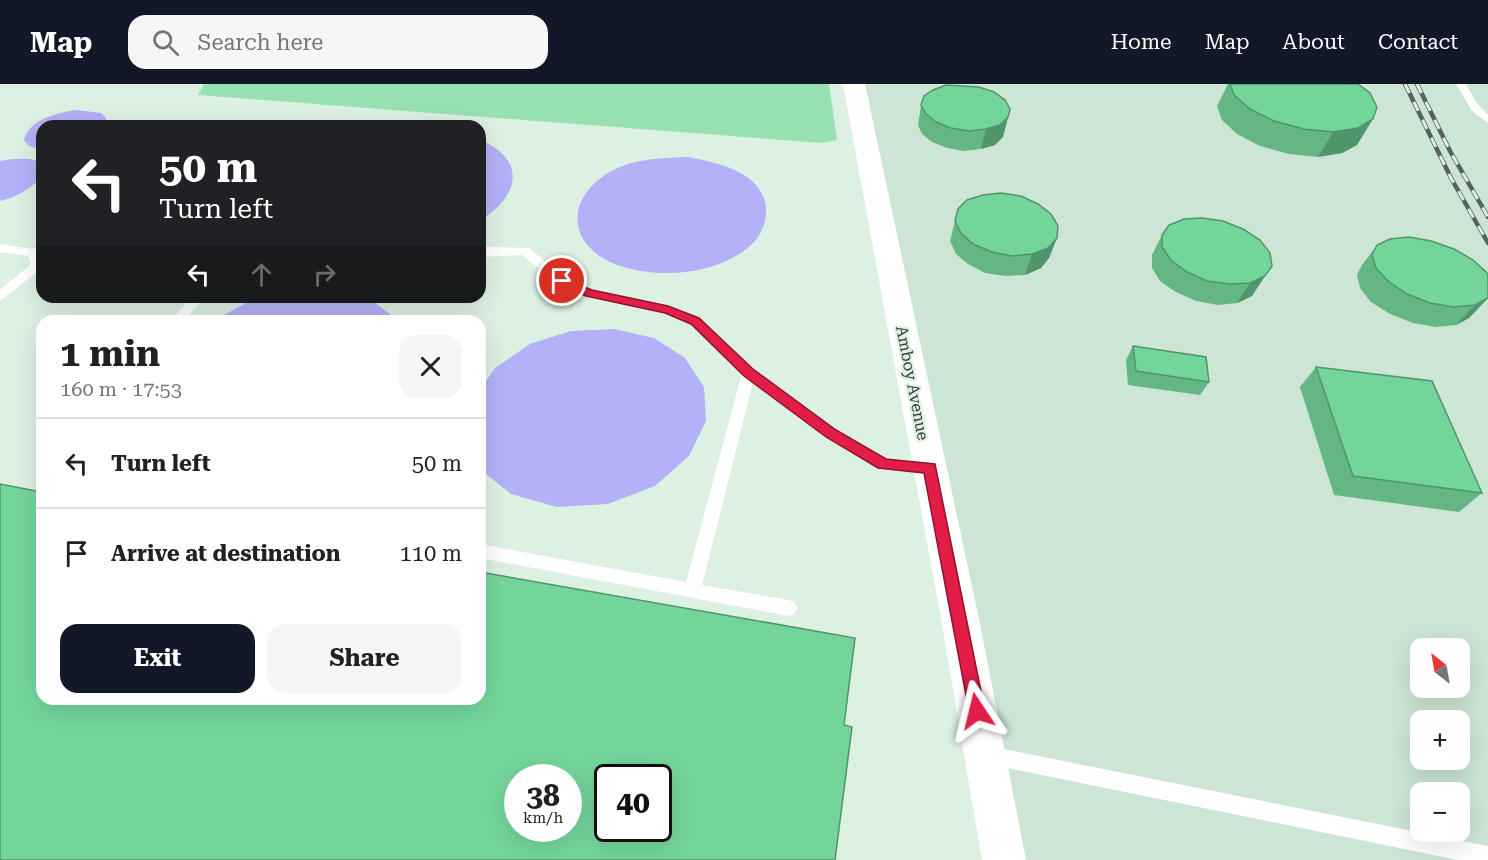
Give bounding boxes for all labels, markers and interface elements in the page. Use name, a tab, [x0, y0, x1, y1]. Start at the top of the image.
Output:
search box	[128, 15, 548, 69]
text: Map	[30, 26, 92, 59]
icon: search	[149, 26, 182, 59]
text: Search here	[197, 30, 323, 55]
text: Home	[1111, 30, 1172, 54]
text: Map	[1205, 30, 1250, 54]
text: About	[1283, 30, 1345, 54]
text: Contact	[1378, 30, 1458, 54]
text: 50 m	[159, 143, 257, 192]
icon: left	[60, 144, 138, 222]
text: Turn left	[159, 193, 273, 225]
pin	[536, 255, 587, 306]
icon: left	[182, 258, 215, 291]
icon: ahead	[245, 258, 278, 291]
icon: right	[308, 258, 341, 291]
icon: arrive	[545, 264, 578, 297]
street label: Amboy Avenue	[892, 324, 933, 442]
text: 1 min	[60, 333, 160, 375]
button: close	[399, 335, 462, 398]
text: 160 m · 17:53	[60, 377, 182, 401]
icon: left	[60, 447, 93, 480]
text: Turn left	[111, 451, 211, 476]
text: 50 m	[412, 451, 462, 476]
icon: arrive	[60, 537, 93, 570]
text: Arrive at destination	[111, 541, 340, 566]
text: 110 m	[399, 541, 462, 566]
button: Exit	[60, 624, 255, 693]
button: Share	[267, 624, 462, 693]
north arrow	[1410, 638, 1470, 698]
map controls	[1410, 638, 1470, 842]
position arrow	[945, 679, 1009, 743]
button: +	[1410, 710, 1470, 770]
speed limit sign: 40	[594, 764, 672, 842]
text: 38	[526, 778, 560, 813]
button: −	[1410, 782, 1470, 842]
text: km/h	[523, 809, 563, 827]

